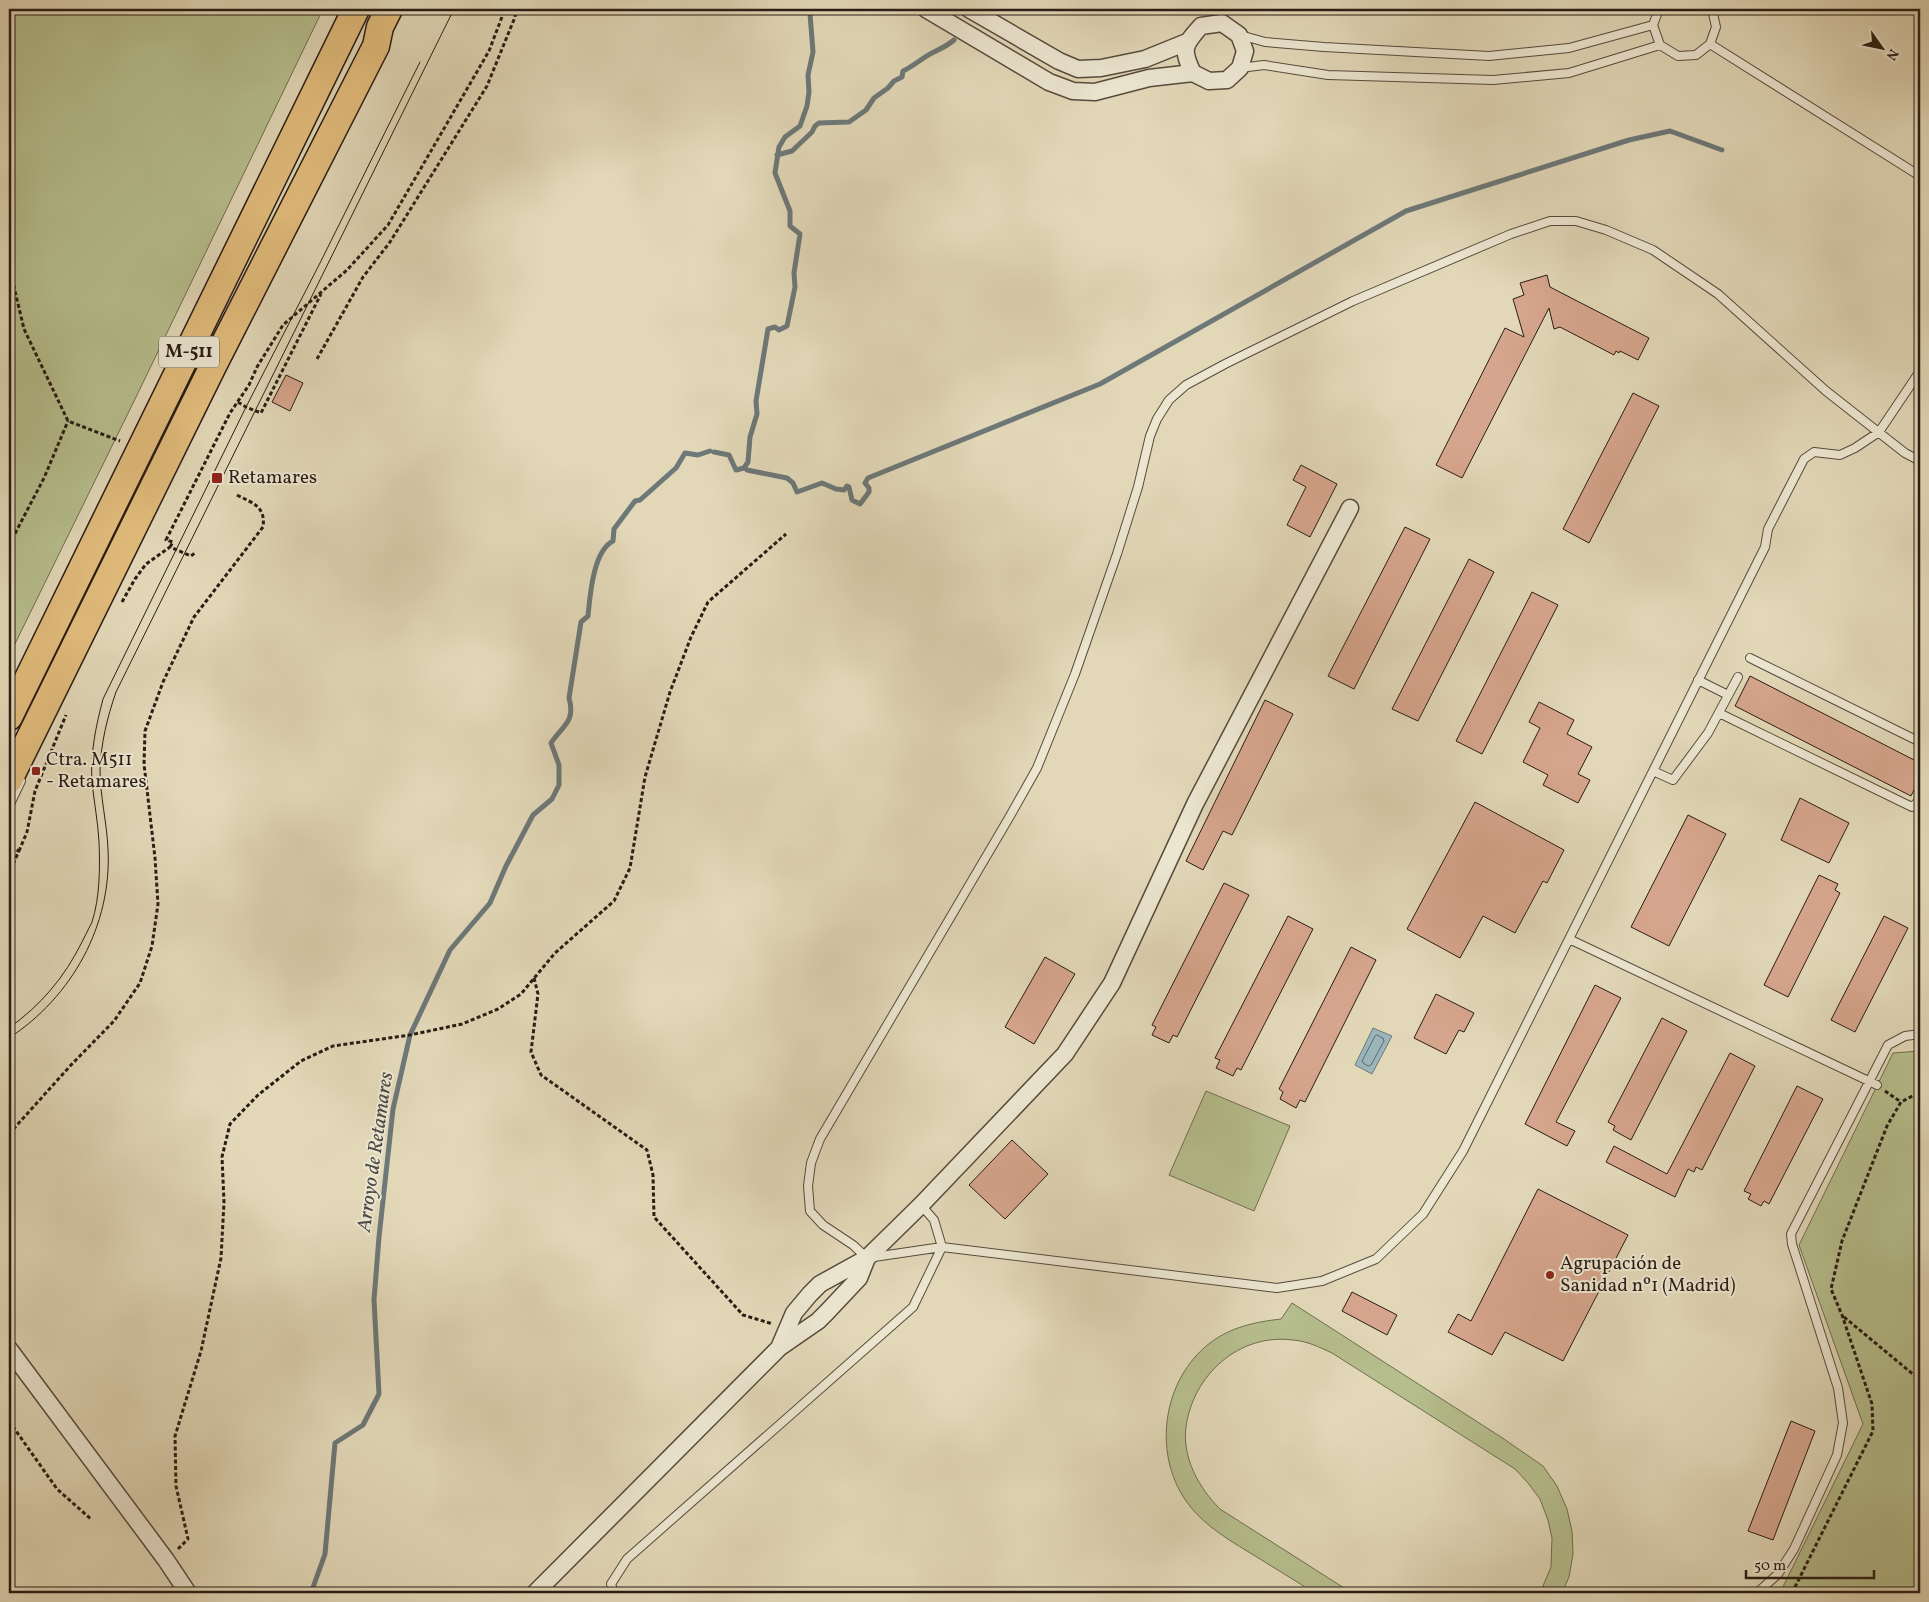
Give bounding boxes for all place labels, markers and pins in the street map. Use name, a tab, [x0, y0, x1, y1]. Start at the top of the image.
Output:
place label: Retamares	[228, 465, 317, 491]
marker: Retamares	[210, 471, 224, 485]
place label: Ctra. M511 - Retamares	[46, 747, 147, 795]
marker: Ctra. M511 - Retamares	[30, 765, 42, 777]
place label: Agrupación de Sanidad nº1 (Madrid)	[1560, 1251, 1736, 1299]
marker: Agrupación de Sanidad nº1 (Madrid)	[1544, 1269, 1556, 1281]

